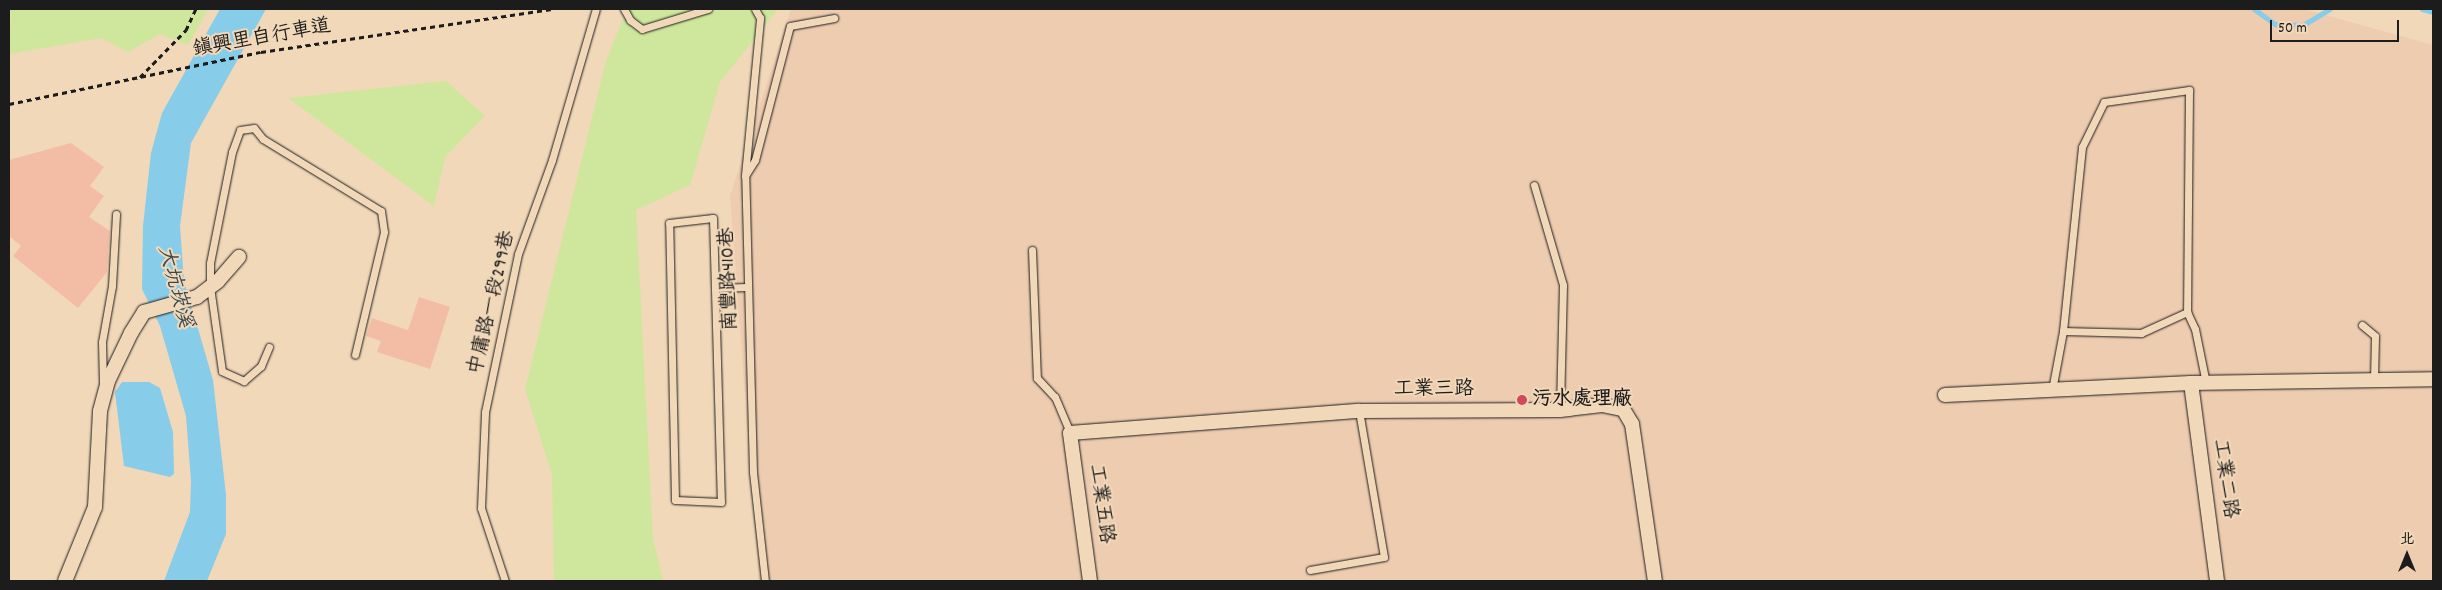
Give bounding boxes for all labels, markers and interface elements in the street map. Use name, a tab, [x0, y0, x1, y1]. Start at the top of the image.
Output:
scale bar	[2272, 10, 2401, 42]
street label: 鎮興里自行車道	[191, 15, 333, 63]
text: 50 m	[2278, 18, 2307, 40]
street label: 南豐路410巷	[716, 227, 744, 331]
street label: 中庸路一段299巷	[465, 229, 521, 377]
water label: 大坑崁溪	[151, 243, 197, 331]
street label: 工業三路	[1394, 378, 1474, 402]
place label: 污水處理廠	[1532, 388, 1632, 412]
marker: 污水處理廠	[1516, 394, 1528, 406]
street label: 工業二路	[2207, 438, 2241, 520]
street label: 工業五路	[1083, 463, 1117, 545]
north arrow	[2382, 530, 2432, 580]
text: 北	[2400, 530, 2414, 550]

